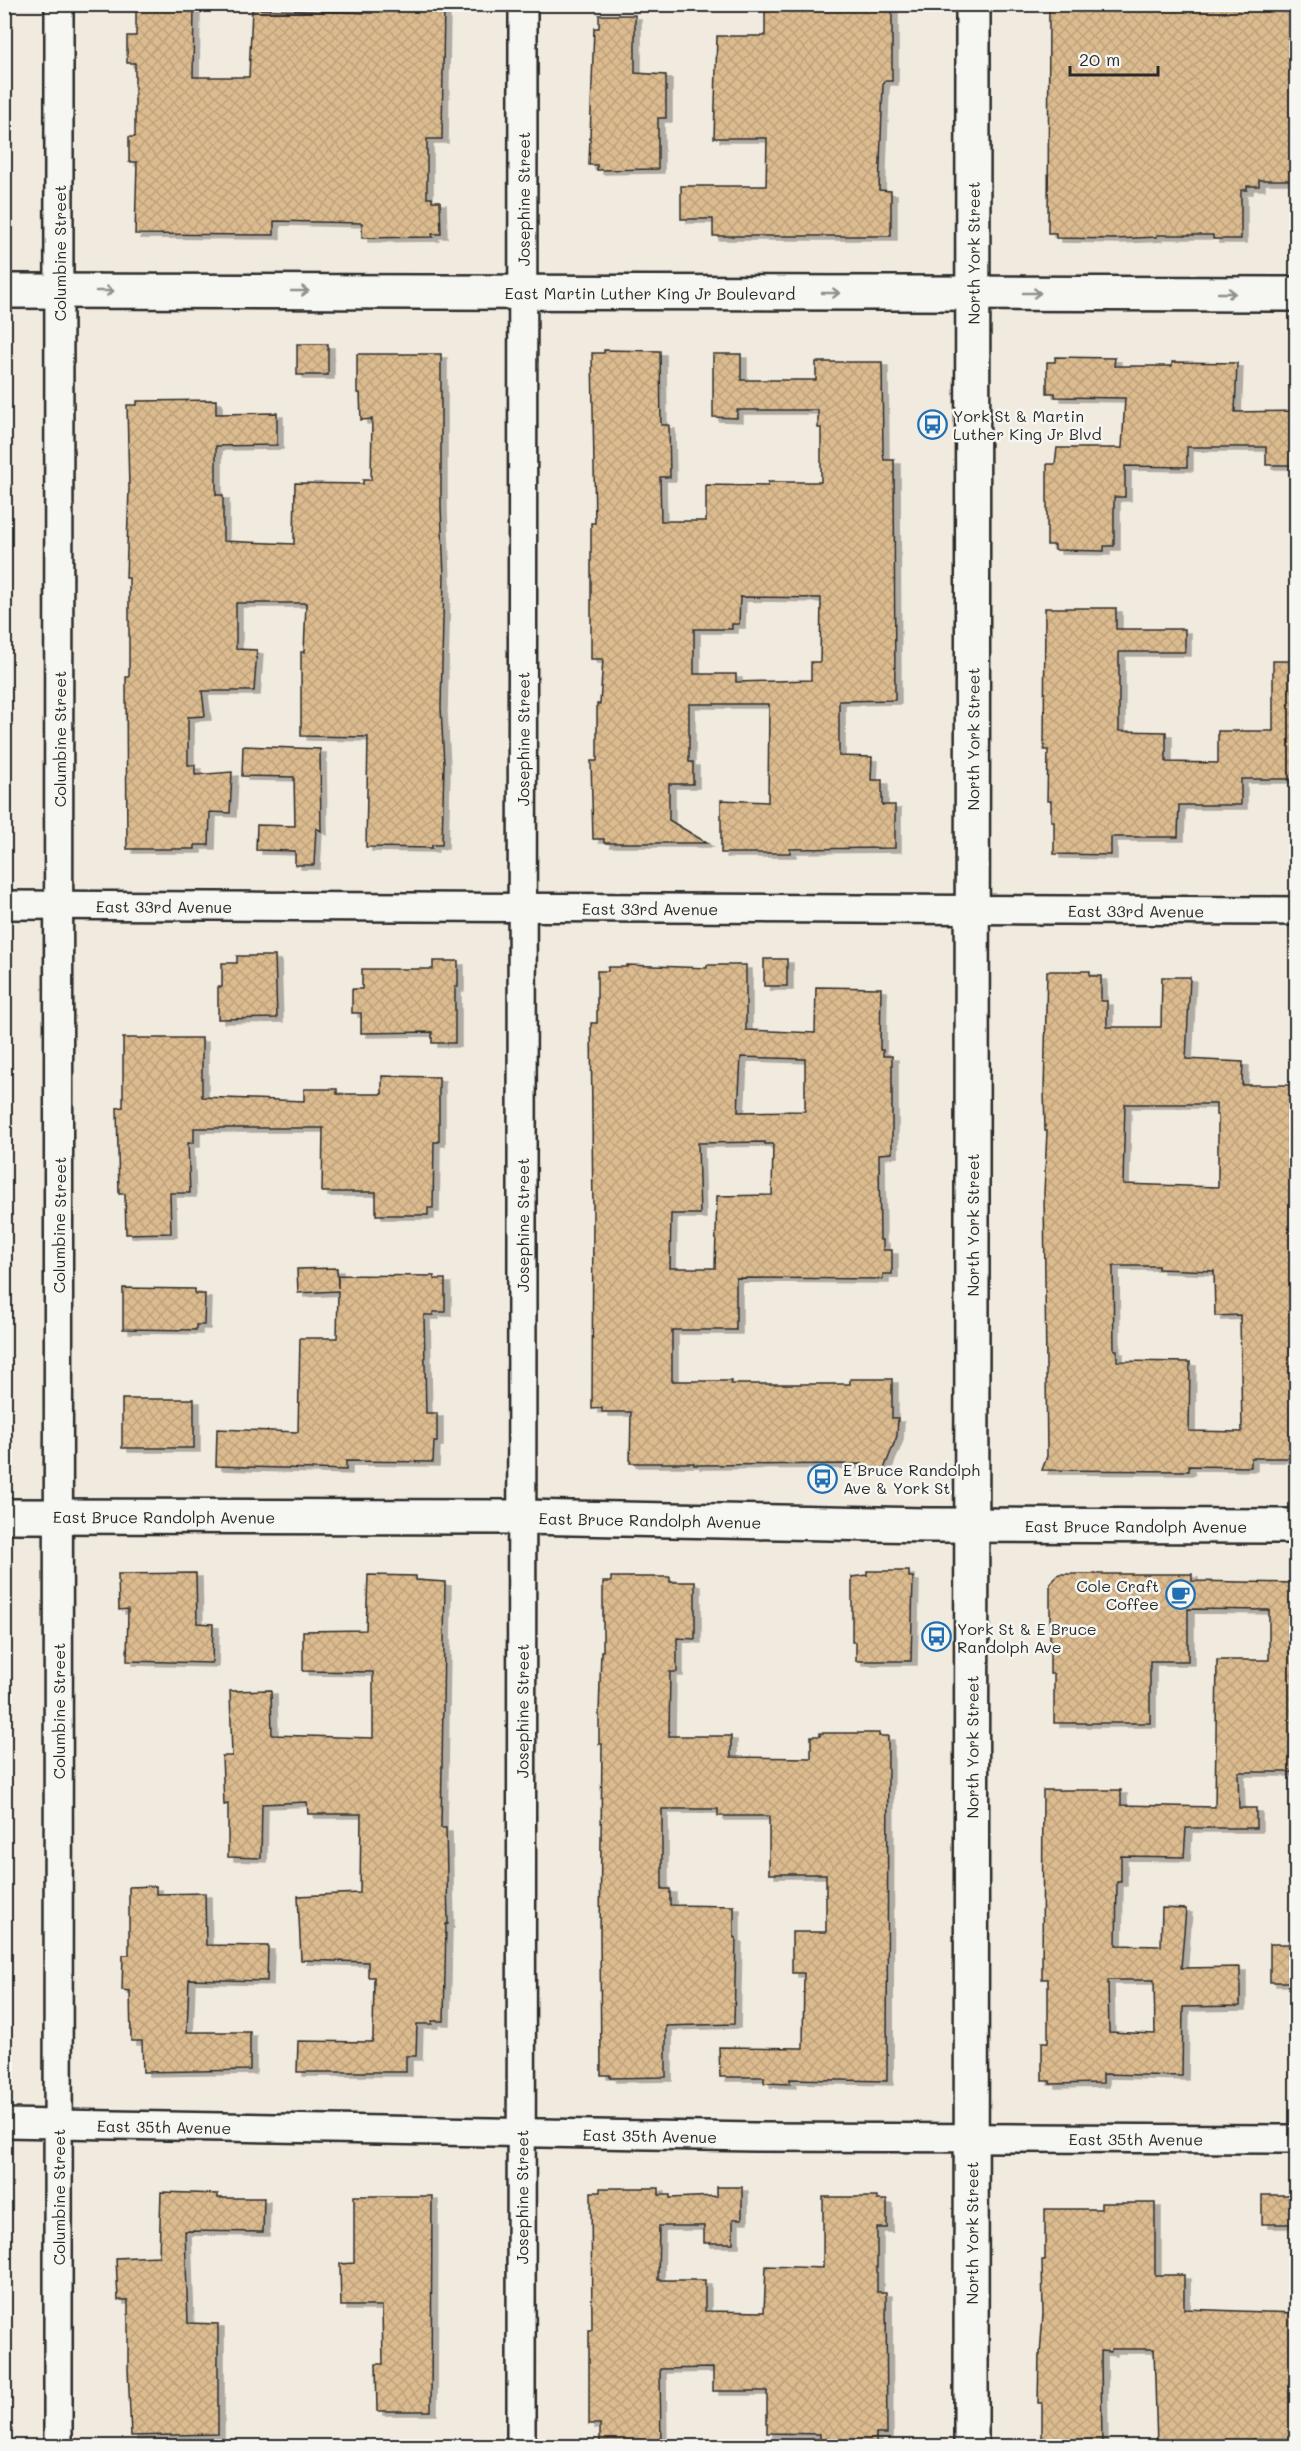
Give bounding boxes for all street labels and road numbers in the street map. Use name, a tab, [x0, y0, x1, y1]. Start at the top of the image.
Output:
street label: Josephine Street	[512, 132, 533, 266]
street label: North York Street	[962, 181, 983, 325]
street label: Columbine Street	[48, 185, 69, 321]
street label: East Martin Luther King Jr Boulevard	[505, 282, 795, 303]
street label: North York Street	[962, 667, 983, 811]
street label: Columbine Street	[48, 671, 69, 807]
street label: Josephine Street	[512, 672, 533, 806]
street label: East 33rd Avenue	[96, 895, 232, 917]
street label: East 33rd Avenue	[582, 897, 718, 919]
street label: East 33rd Avenue	[1068, 899, 1204, 921]
street label: North York Street	[961, 1153, 983, 1297]
street label: Columbine Street	[48, 1157, 69, 1293]
street label: Josephine Street	[511, 1158, 533, 1292]
street label: East Bruce Randolph Avenue	[53, 1506, 275, 1527]
street label: East Bruce Randolph Avenue	[539, 1507, 761, 1532]
street label: East Bruce Randolph Avenue	[1025, 1515, 1247, 1536]
street label: Columbine Street	[48, 1643, 69, 1779]
street label: Josephine Street	[511, 1644, 532, 1778]
street label: North York Street	[961, 1675, 982, 1819]
street label: East 35th Avenue	[97, 2114, 231, 2138]
street label: East 35th Avenue	[582, 2123, 717, 2147]
street label: East 35th Avenue	[1069, 2128, 1203, 2149]
street label: Columbine Street	[48, 2129, 69, 2265]
street label: Josephine Street	[511, 2130, 532, 2264]
street label: North York Street	[961, 2161, 982, 2305]

